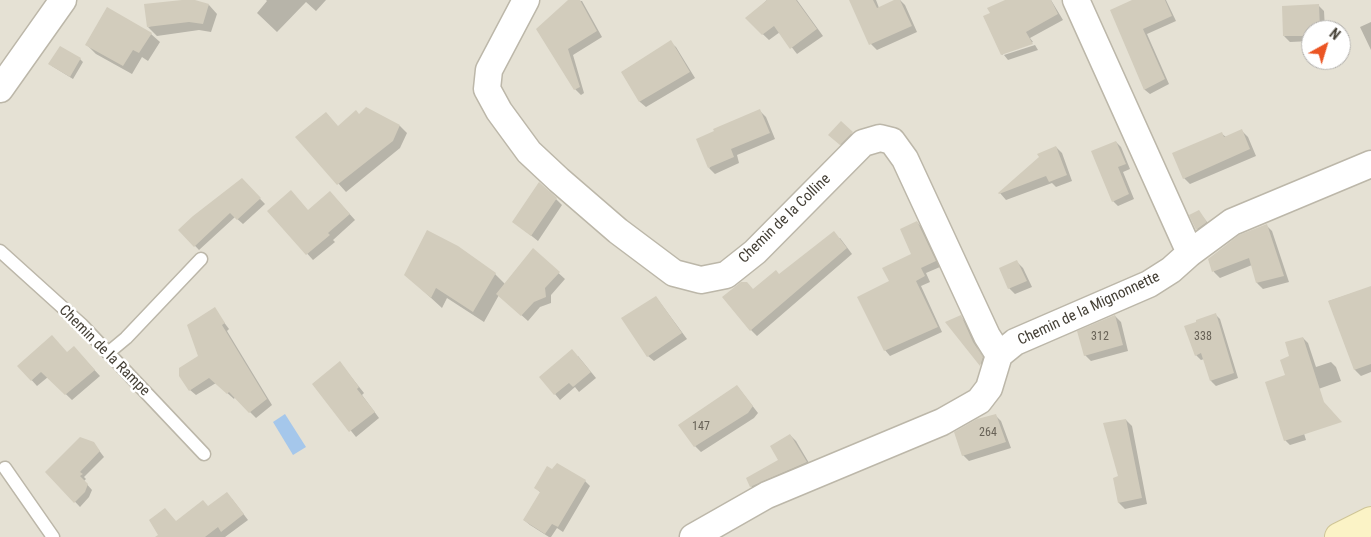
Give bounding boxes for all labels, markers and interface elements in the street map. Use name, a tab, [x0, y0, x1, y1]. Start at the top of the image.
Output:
north arrow	[1301, 20, 1351, 70]
text: N	[1326, 25, 1343, 43]
street label: Chemin de la Colline	[735, 171, 835, 267]
street label: Chemin de la Mignonnette	[1015, 268, 1163, 350]
street label: Chemin de la Rampe	[55, 302, 153, 400]
house number: 312	[1091, 330, 1109, 344]
house number: 338	[1194, 330, 1212, 344]
house number: 147	[692, 420, 710, 434]
house number: 264	[979, 426, 997, 440]

